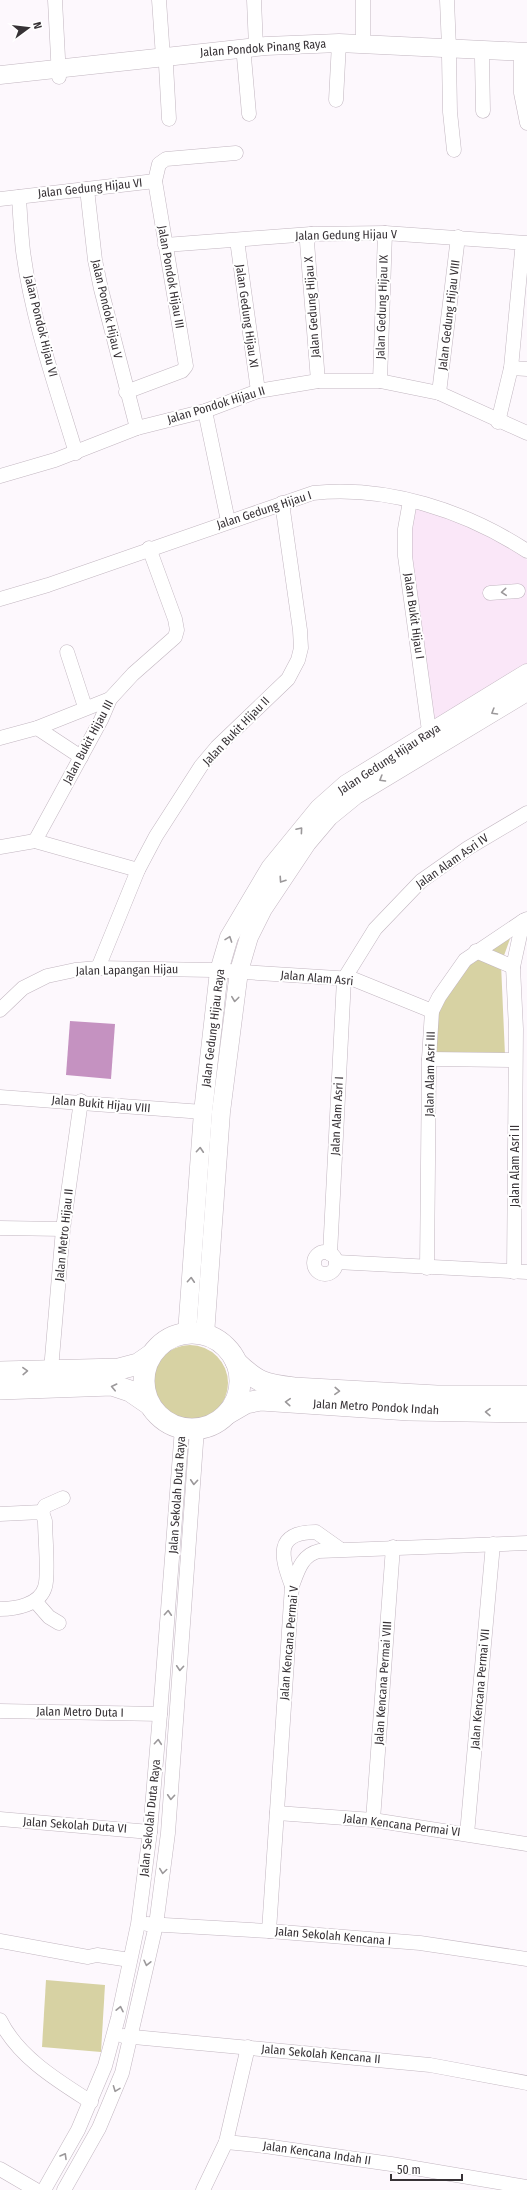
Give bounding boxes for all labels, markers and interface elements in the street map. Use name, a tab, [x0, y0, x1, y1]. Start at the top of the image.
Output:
north arrow	[8, 8, 48, 48]
text: N	[30, 21, 44, 30]
street label: Jalan Pondok Pinang Raya	[199, 37, 327, 59]
street label: Jalan Gedung Hijau VI	[37, 176, 143, 200]
street label: Jalan Pondok Hijau III	[155, 224, 187, 330]
street label: Jalan Gedung Hijau V	[295, 227, 398, 243]
street label: Jalan Gedung Hijau IX	[373, 254, 391, 360]
street label: Jalan Gedung Hijau X	[301, 256, 323, 358]
street label: Jalan Pondok Hijau V	[89, 258, 125, 361]
street label: Jalan Gedung Hijau VIII	[435, 259, 463, 371]
street label: Jalan Gedung Hijau XI	[233, 263, 261, 369]
street label: Jalan Pondok Hijau VI	[22, 274, 60, 378]
street label: Jalan Pondok Hijau II	[165, 383, 267, 427]
street label: Jalan Gedung Hijau I	[215, 488, 313, 532]
street label: Jalan Bukit Hijau I	[401, 572, 427, 660]
one-way arrow	[501, 587, 507, 596]
street label: Jalan Bukit Hijau II	[200, 694, 272, 768]
street label: Jalan Bukit Hijau III	[60, 698, 116, 786]
one-way arrow	[491, 708, 498, 715]
street label: Jalan Gedung Hijau Raya	[335, 721, 443, 797]
one-way arrow	[379, 774, 386, 782]
one-way arrow	[295, 828, 302, 835]
street label: Jalan Alam Asri IV	[413, 830, 492, 891]
one-way arrow	[279, 876, 287, 883]
one-way arrow	[225, 936, 233, 943]
street label: Jalan Lapangan Hijau	[76, 962, 178, 978]
street label: Jalan Gedung Hijau Raya	[199, 968, 227, 1088]
street label: Jalan Alam Asri	[280, 968, 354, 988]
one-way arrow	[231, 996, 240, 1002]
street label: Jalan Alam Asri III	[422, 1031, 438, 1117]
street label: Jalan Alam Asri I	[328, 1076, 346, 1156]
street label: Jalan Bukit Hijau VIII	[51, 1093, 151, 1115]
street label: Jalan Alam Asri II	[508, 1125, 522, 1207]
one-way arrow	[195, 1147, 204, 1153]
street label: Jalan Metro Hijau II	[52, 1188, 76, 1282]
one-way arrow	[186, 1277, 195, 1283]
one-way arrow	[22, 1366, 28, 1375]
one-way arrow	[111, 1383, 118, 1391]
one-way arrow	[334, 1386, 340, 1395]
street label: Jalan Metro Pondok Indah	[313, 1397, 439, 1417]
one-way arrow	[285, 1398, 291, 1407]
one-way arrow	[485, 1407, 491, 1416]
street label: Jalan Sekolah Duta Raya	[166, 1436, 188, 1554]
one-way arrow	[189, 1479, 198, 1485]
street label: Jalan Kencana Permai V	[277, 1584, 301, 1701]
one-way arrow	[164, 1610, 173, 1616]
street label: Jalan Kencana Permai VIII	[372, 1621, 394, 1745]
street label: Jalan Kencana Permai VII	[468, 1628, 492, 1750]
one-way arrow	[176, 1665, 185, 1671]
street label: Jalan Metro Duta I	[36, 1704, 124, 1720]
one-way arrow	[153, 1739, 162, 1745]
street label: Jalan Sekolah Duta Raya	[137, 1758, 163, 1877]
one-way arrow	[166, 1794, 175, 1800]
street label: Jalan Kencana Permai VI	[343, 1811, 461, 1839]
street label: Jalan Sekolah Duta VI	[23, 1814, 127, 1836]
one-way arrow	[159, 1868, 168, 1874]
street label: Jalan Sekolah Kencana I	[274, 1924, 392, 1948]
one-way arrow	[144, 1959, 152, 1966]
one-way arrow	[115, 2006, 123, 2012]
street label: Jalan Sekolah Kencana II	[261, 2042, 381, 2066]
one-way arrow	[113, 2085, 121, 2092]
street label: Jalan Kencana Indah II	[262, 2139, 372, 2167]
one-way arrow	[59, 2153, 66, 2160]
scale bar	[391, 2156, 462, 2182]
text: 50 m	[397, 2163, 421, 2177]

